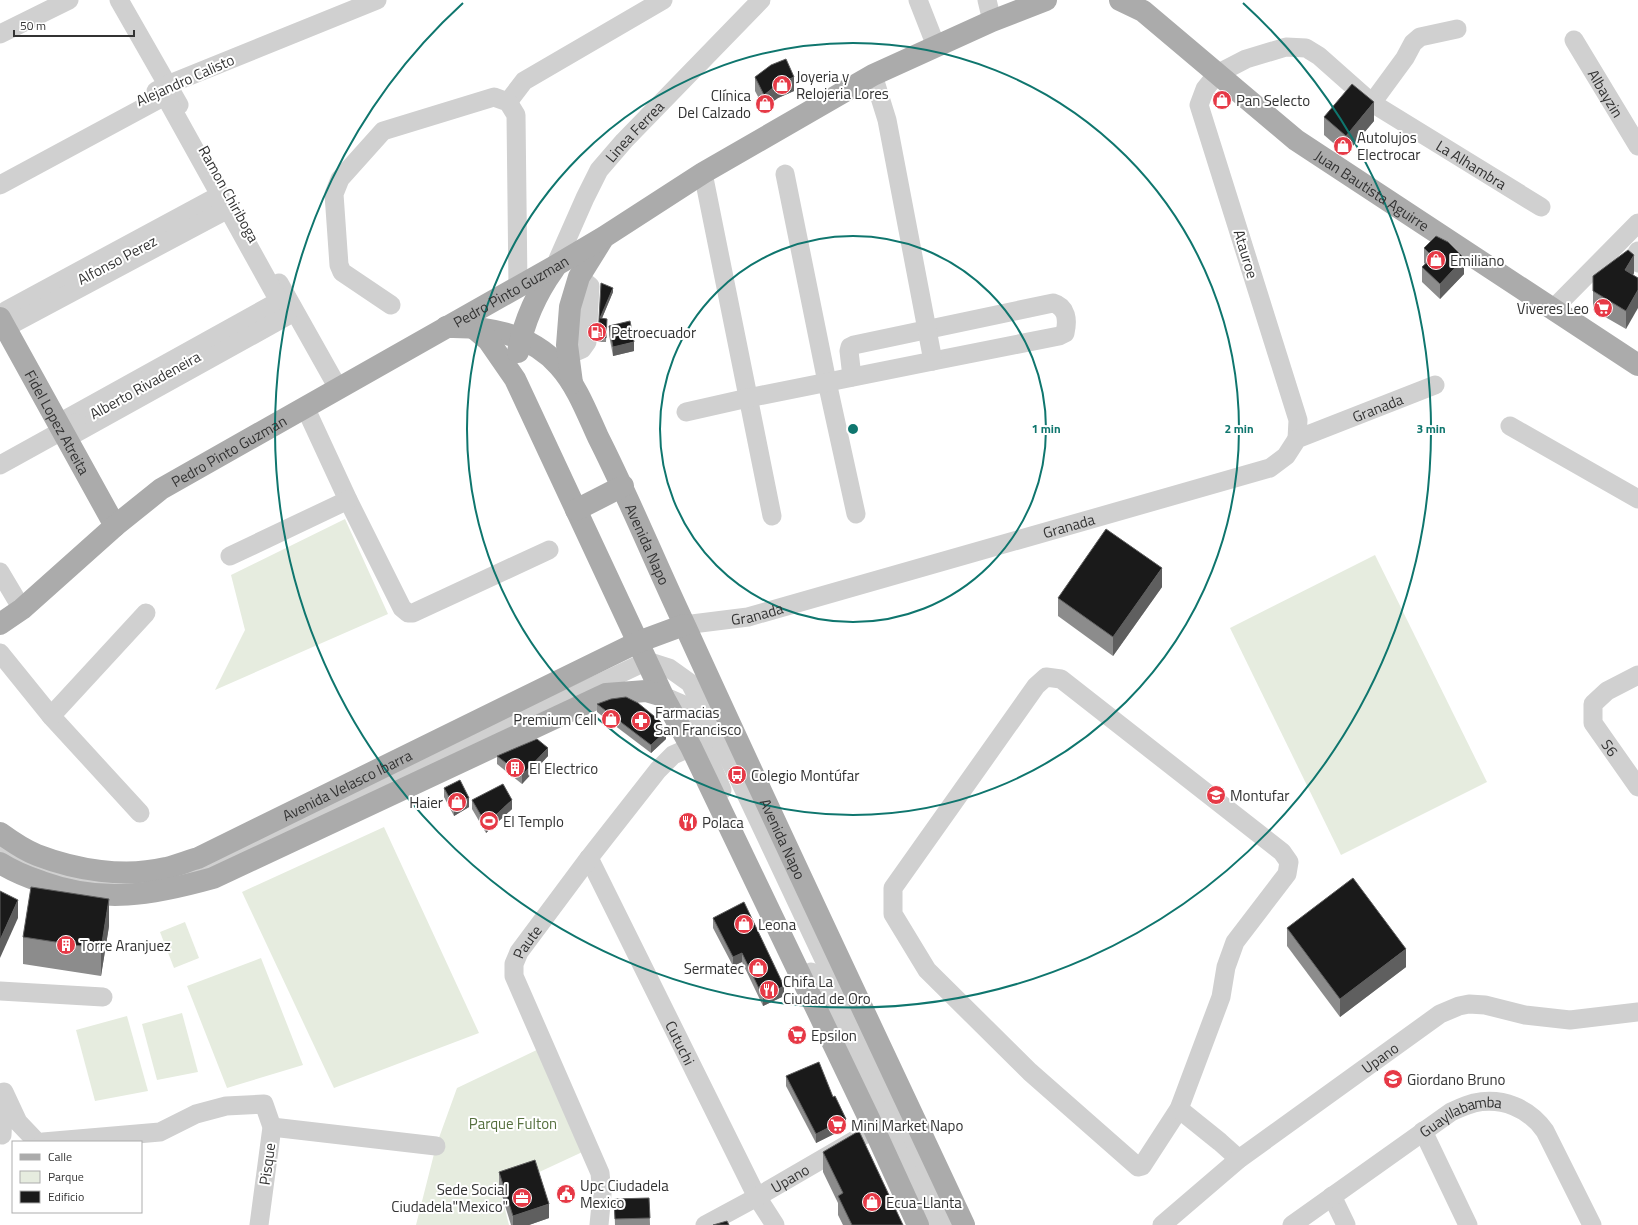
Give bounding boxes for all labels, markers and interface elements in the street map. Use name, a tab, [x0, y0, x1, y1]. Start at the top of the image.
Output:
scale bar	[14, 12, 134, 38]
text: 50 m	[20, 16, 46, 35]
street label: Alejandro Calisto	[132, 48, 238, 112]
street label: Albayzin	[1582, 64, 1630, 122]
place label: Joyeria y Relojeria Lores	[796, 65, 889, 105]
shop icon: Joyeria y Relojeria Lores	[771, 74, 793, 96]
place label: Clínica Del Calzado	[678, 84, 751, 124]
shop icon: Pan Selecto	[1211, 89, 1233, 111]
place label: Pan Selecto	[1236, 89, 1310, 112]
shop icon: Clínica Del Calzado	[754, 93, 776, 115]
street label: Linea Ferrea	[599, 95, 669, 167]
place label: Autolujos Electrocar	[1357, 126, 1420, 166]
street label: La Alhambra	[1432, 134, 1512, 195]
shop icon: Autolujos Electrocar	[1332, 135, 1354, 157]
street label: Ramon Chiriboga	[193, 141, 265, 247]
street label: Juan Bautista Aguirre	[1310, 144, 1434, 236]
street label: Atauroe	[1228, 227, 1264, 281]
street label: Alfonso Perez	[73, 229, 161, 291]
street label: Pedro Pinto Guzman	[449, 249, 573, 333]
shop icon: Emiliano	[1425, 249, 1447, 271]
place label: Emiliano	[1450, 249, 1504, 272]
place label: Viveres Leo	[1517, 297, 1589, 320]
supermarket icon: Viveres Leo	[1592, 297, 1614, 319]
fuel station icon: Petroecuador	[586, 321, 608, 343]
place label: Petroecuador	[611, 321, 696, 344]
street label: Alberto Rivadeneira	[85, 345, 205, 425]
street label: Fidel Lopez Atreita	[19, 365, 96, 479]
street label: Granada	[1349, 387, 1407, 428]
street label: Pedro Pinto Guzman	[167, 409, 291, 493]
text: 1 min	[1031, 419, 1061, 438]
text: 2 min	[1224, 419, 1254, 438]
text: 3 min	[1416, 419, 1446, 438]
centre of rings	[846, 422, 860, 436]
street label: Avenida Napo	[620, 500, 676, 589]
street label: Granada	[1040, 507, 1098, 544]
street label: Granada	[730, 596, 786, 631]
place label: Farmacias San Francisco	[655, 701, 742, 741]
place label: Premium Cell	[513, 708, 597, 731]
shop icon: Premium Cell	[600, 708, 622, 730]
pharmacy icon: Farmacias San Francisco	[630, 710, 652, 732]
street label: S6	[1596, 734, 1624, 761]
street label: Avenida Velasco Ibarra	[278, 743, 416, 827]
building icon: El Electrico	[504, 757, 526, 779]
place label: El Electrico	[529, 757, 598, 780]
bus stop icon: Colegio Montúfar	[726, 764, 748, 786]
place label: Colegio Montúfar	[751, 764, 860, 787]
school or university icon: Montufar	[1205, 784, 1227, 806]
place label: Montufar	[1230, 784, 1289, 807]
place label: Haier	[409, 791, 443, 814]
shop icon: Haier	[446, 791, 468, 813]
street label: Avenida Napo	[754, 794, 812, 883]
sports icon: El Templo	[478, 810, 500, 832]
place label: El Templo	[503, 810, 564, 833]
restaurant icon: Polaca	[677, 811, 699, 833]
place label: Polaca	[702, 811, 744, 834]
shop icon: Leona	[733, 913, 755, 935]
place label: Leona	[758, 913, 797, 936]
street label: Paute	[506, 920, 547, 962]
building icon: Torre Aranjuez	[55, 934, 77, 956]
place label: Torre Aranjuez	[80, 934, 171, 957]
place label: Sermatec	[684, 957, 744, 980]
shop icon: Sermatec	[747, 957, 769, 979]
place label: Chifa La Ciudad de Oro	[783, 970, 871, 1010]
restaurant icon: Chifa La Ciudad de Oro	[758, 979, 780, 1001]
street label: Cutuchi	[660, 1016, 701, 1069]
supermarket icon: Epsilon	[786, 1024, 808, 1046]
place label: Epsilon	[811, 1024, 857, 1047]
street label: Upano	[1356, 1036, 1403, 1079]
school or university icon: Giordano Bruno	[1382, 1068, 1404, 1090]
place label: Giordano Bruno	[1407, 1068, 1506, 1091]
street label: Guayllabamba	[1414, 1090, 1504, 1143]
park label: Parque Fulton	[469, 1112, 557, 1135]
supermarket icon: Mini Market Napo	[826, 1114, 848, 1136]
place label: Mini Market Napo	[851, 1114, 963, 1137]
legend	[12, 1141, 142, 1213]
street label: Pisque	[253, 1141, 281, 1187]
text: Calle	[48, 1147, 72, 1166]
street label: Upano	[766, 1158, 813, 1198]
text: Parque	[48, 1167, 84, 1186]
place label: Upc Ciudadela Mexico	[580, 1174, 669, 1214]
place label: Sede Social Ciudadela"Mexico"	[391, 1178, 508, 1218]
public building icon: Upc Ciudadela Mexico	[555, 1183, 577, 1205]
text: Edificio	[48, 1187, 84, 1206]
office icon: Sede Social Ciudadela"Mexico"	[511, 1187, 533, 1209]
shop icon: Ecua-Llanta	[861, 1191, 883, 1213]
place label: Ecua-Llanta	[886, 1191, 962, 1214]

